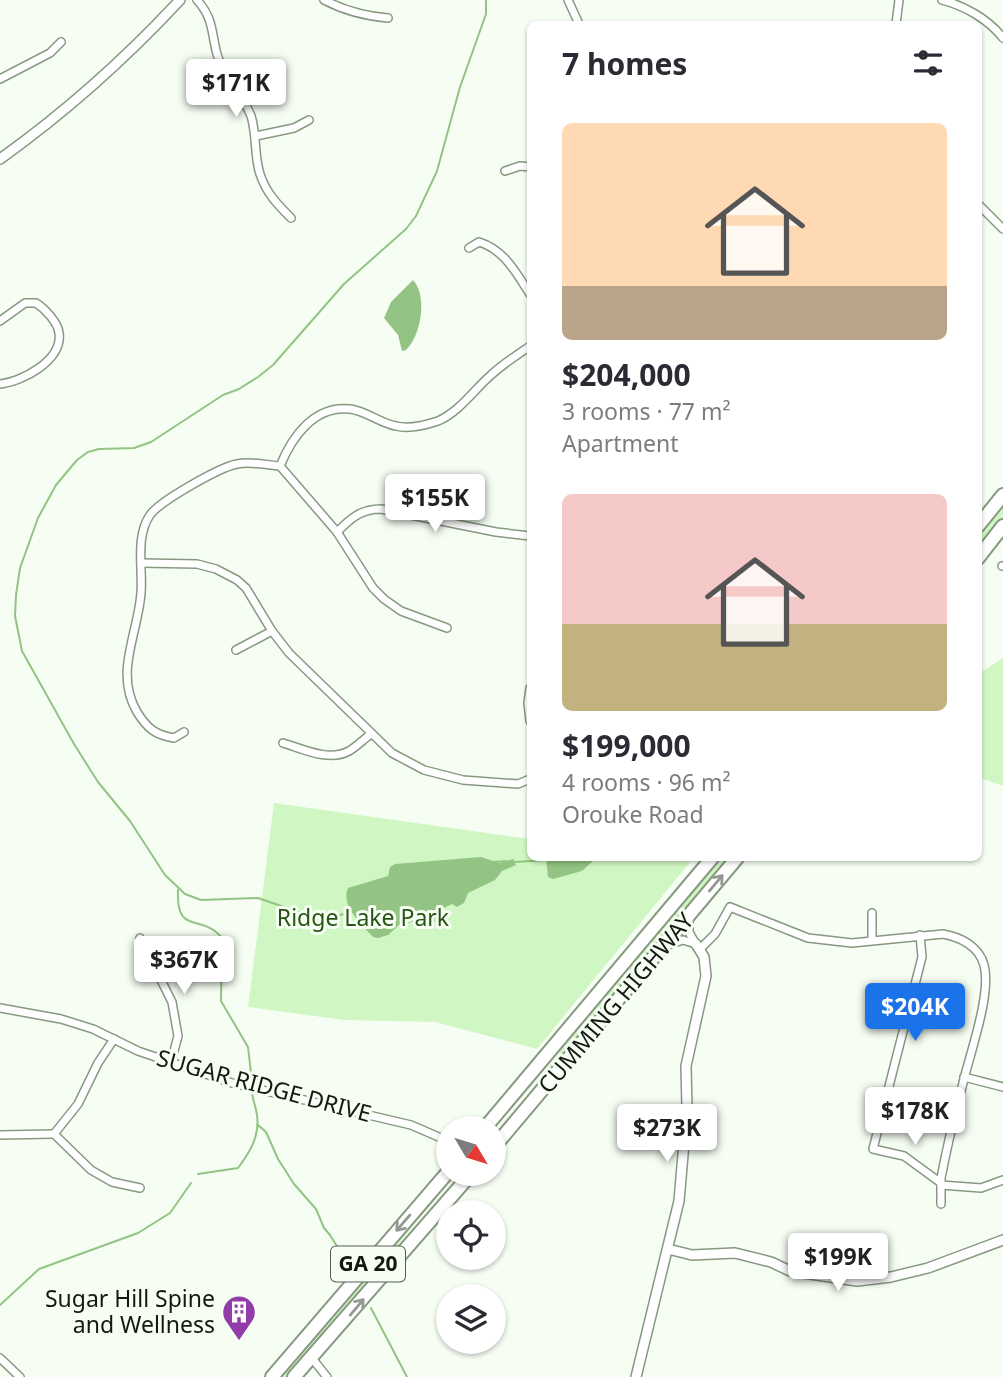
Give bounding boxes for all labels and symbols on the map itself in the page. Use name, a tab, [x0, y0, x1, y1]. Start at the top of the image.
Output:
pin: $171K	[187, 60, 285, 119]
pin: $155K	[386, 475, 484, 534]
one-way arrow	[708, 875, 724, 893]
park label: Ridge Lake Park	[277, 901, 450, 933]
street label: CUMMING HIGHWAY	[530, 905, 701, 1099]
pin: $367K	[135, 936, 233, 996]
pin: $204K	[866, 984, 964, 1043]
street label: SUGAR RIDGE DRIVE	[153, 1041, 375, 1129]
pin: $178K	[866, 1088, 964, 1147]
pin: $273K	[618, 1104, 716, 1164]
north arrow	[436, 1116, 506, 1186]
one-way arrow	[395, 1214, 411, 1232]
pin: $199K	[789, 1234, 887, 1293]
road number: GA 20	[331, 1246, 405, 1282]
place label: Sugar Hill Spine and Wellness	[45, 1282, 215, 1340]
building icon: Sugar Hill Spine and Wellness	[220, 1293, 258, 1342]
one-way arrow	[349, 1298, 364, 1316]

